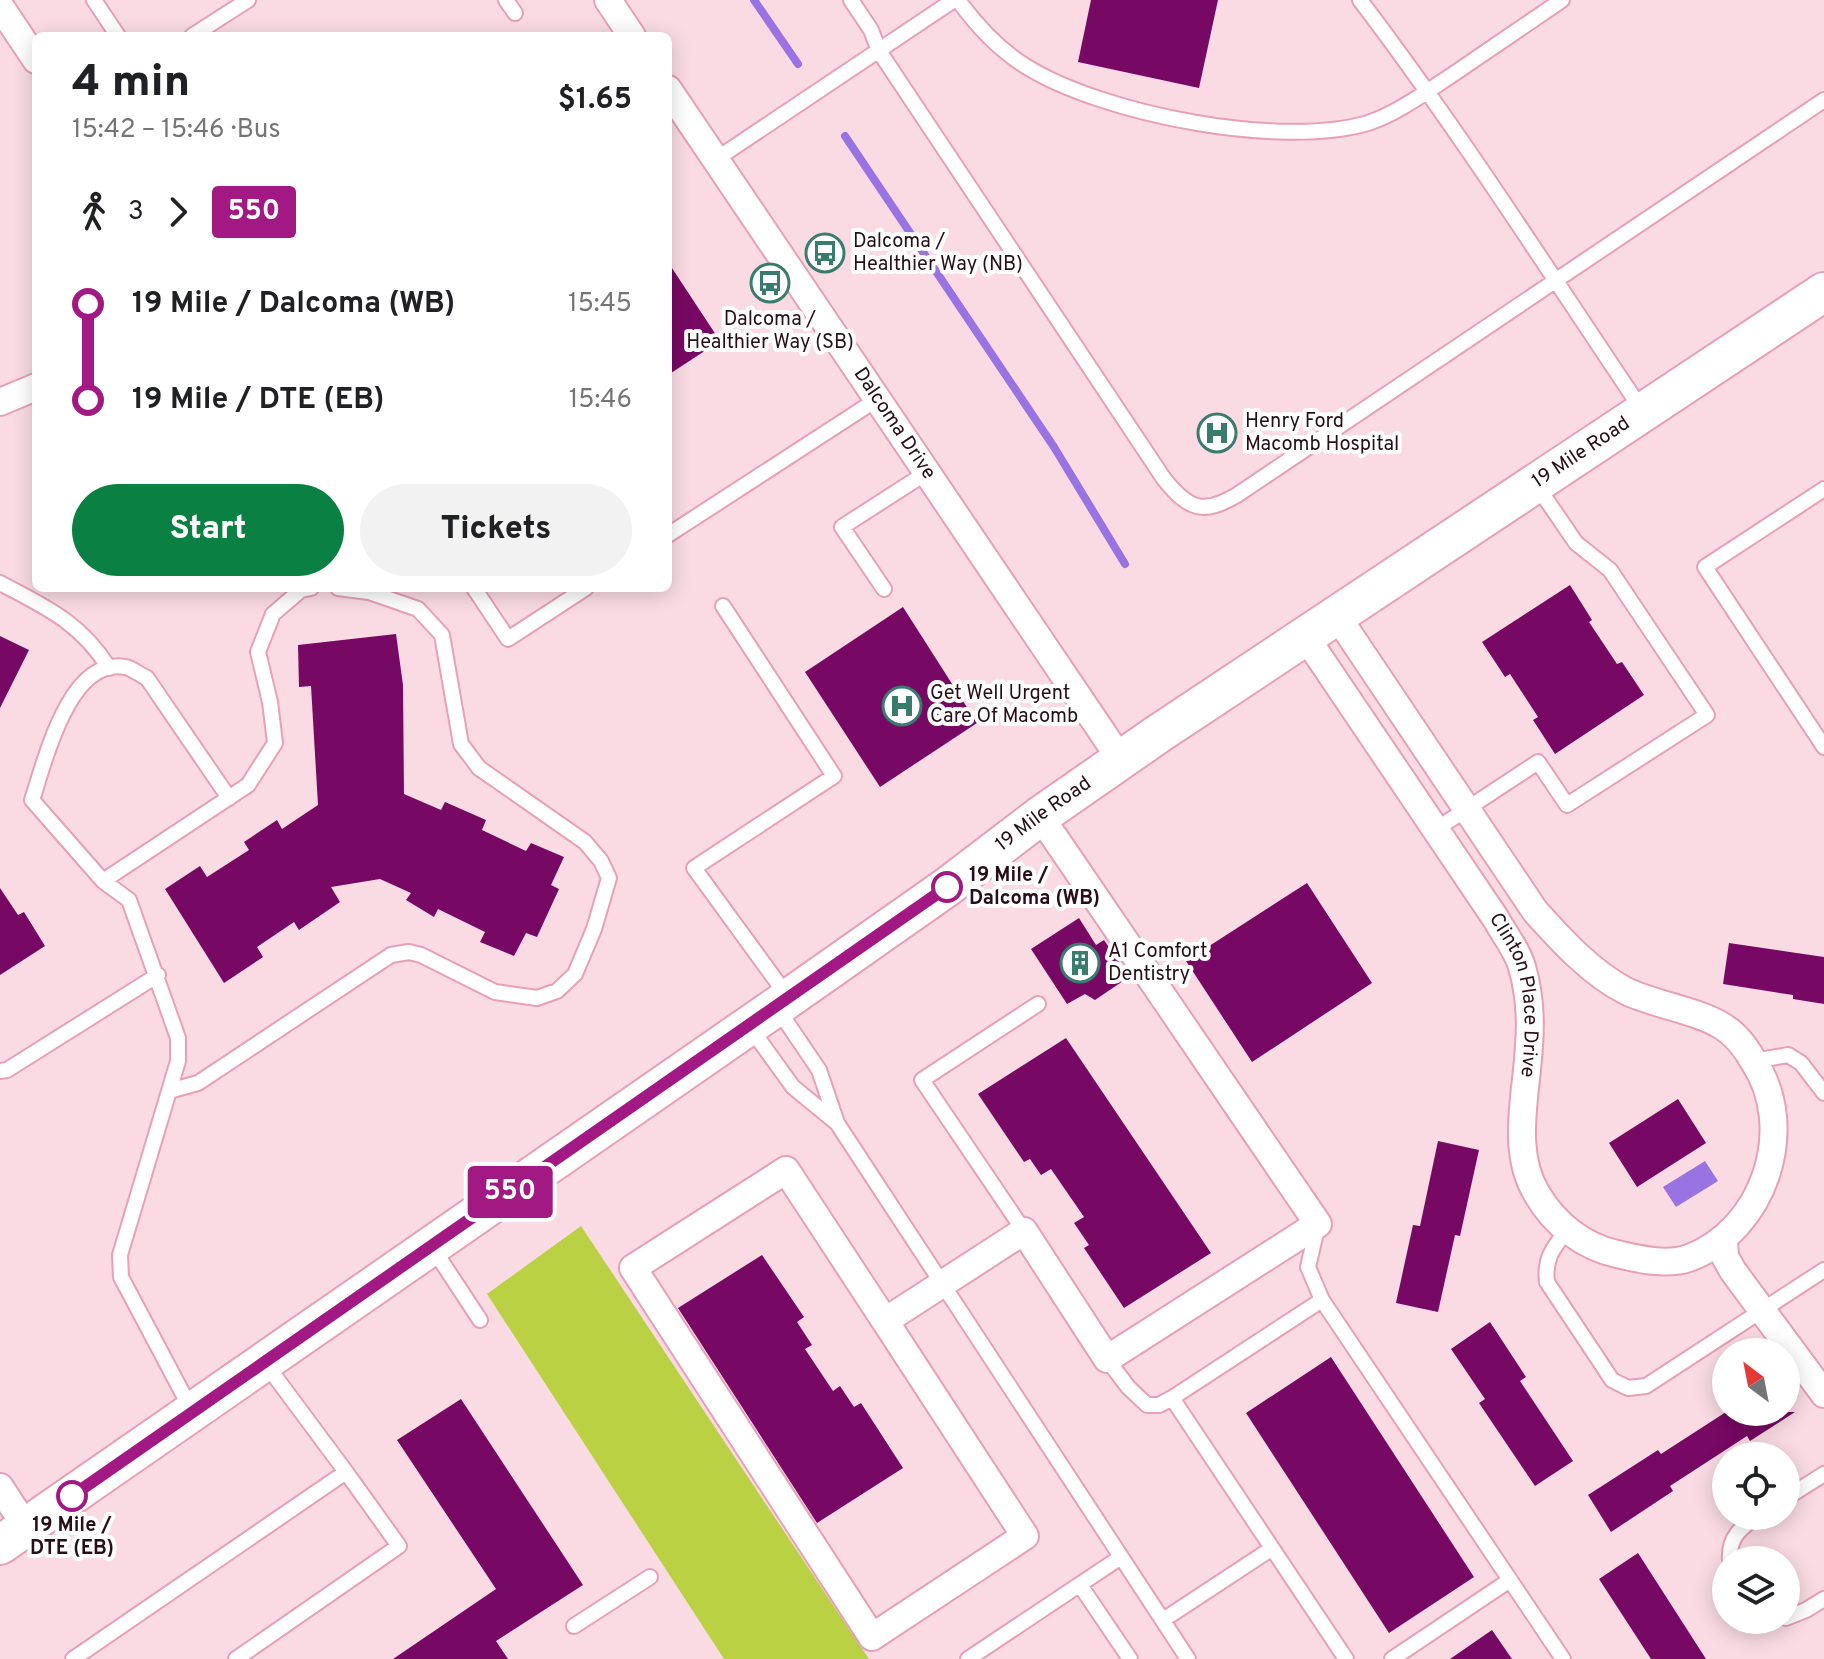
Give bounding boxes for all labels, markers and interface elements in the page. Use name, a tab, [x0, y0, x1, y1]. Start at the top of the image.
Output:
text: 4 min	[72, 56, 190, 112]
text: $1.65	[558, 82, 632, 119]
text: 15:42 – 15:46 · Bus	[72, 114, 281, 147]
icon: walk	[72, 190, 116, 234]
icon: forward	[156, 190, 200, 234]
text: 550	[228, 194, 280, 230]
text: 3	[128, 196, 144, 229]
place label: Dalcoma / Healthier Way (NB)	[853, 229, 1023, 278]
bus stop icon: Dalcoma / Healthier Way (NB)	[804, 232, 846, 274]
bus stop icon: Dalcoma / Healthier Way (SB)	[749, 262, 791, 304]
text: 19 Mile / Dalcoma (WB)	[132, 286, 455, 323]
text: 15:45	[568, 288, 632, 321]
place label: Dalcoma / Healthier Way (SB)	[686, 307, 854, 356]
street label: Dalcoma Drive	[847, 363, 941, 485]
text: 19 Mile / DTE (EB)	[132, 382, 385, 419]
text: 15:46	[569, 384, 632, 417]
place label: Henry Ford Macomb Hospital	[1245, 409, 1399, 458]
street label: 19 Mile Road	[1527, 411, 1635, 495]
hospital icon: Henry Ford Macomb Hospital	[1196, 412, 1238, 454]
button: Start	[72, 484, 344, 576]
button: Tickets	[360, 484, 632, 576]
place label: Get Well Urgent Care Of Macomb	[930, 681, 1078, 730]
hospital icon: Get Well Urgent Care Of Macomb	[881, 685, 923, 727]
street label: 19 Mile Road	[990, 771, 1097, 858]
place label: 19 Mile / Dalcoma (WB)	[969, 863, 1100, 912]
marker: 19 Mile / Dalcoma (WB)	[932, 872, 962, 902]
street label: Clinton Place Drive	[1482, 909, 1543, 1079]
place label: A1 Comfort Dentistry	[1108, 939, 1207, 988]
building icon: A1 Comfort Dentistry	[1059, 942, 1101, 984]
line badge: 550	[464, 1166, 556, 1218]
text: 550	[484, 1174, 536, 1210]
north arrow	[1712, 1338, 1800, 1426]
map controls	[1712, 1338, 1800, 1634]
button: locate	[1712, 1442, 1800, 1530]
marker: 19 Mile / DTE (EB)	[57, 1481, 87, 1511]
place label: 19 Mile / DTE (EB)	[30, 1513, 114, 1562]
button: layers	[1712, 1546, 1800, 1634]

